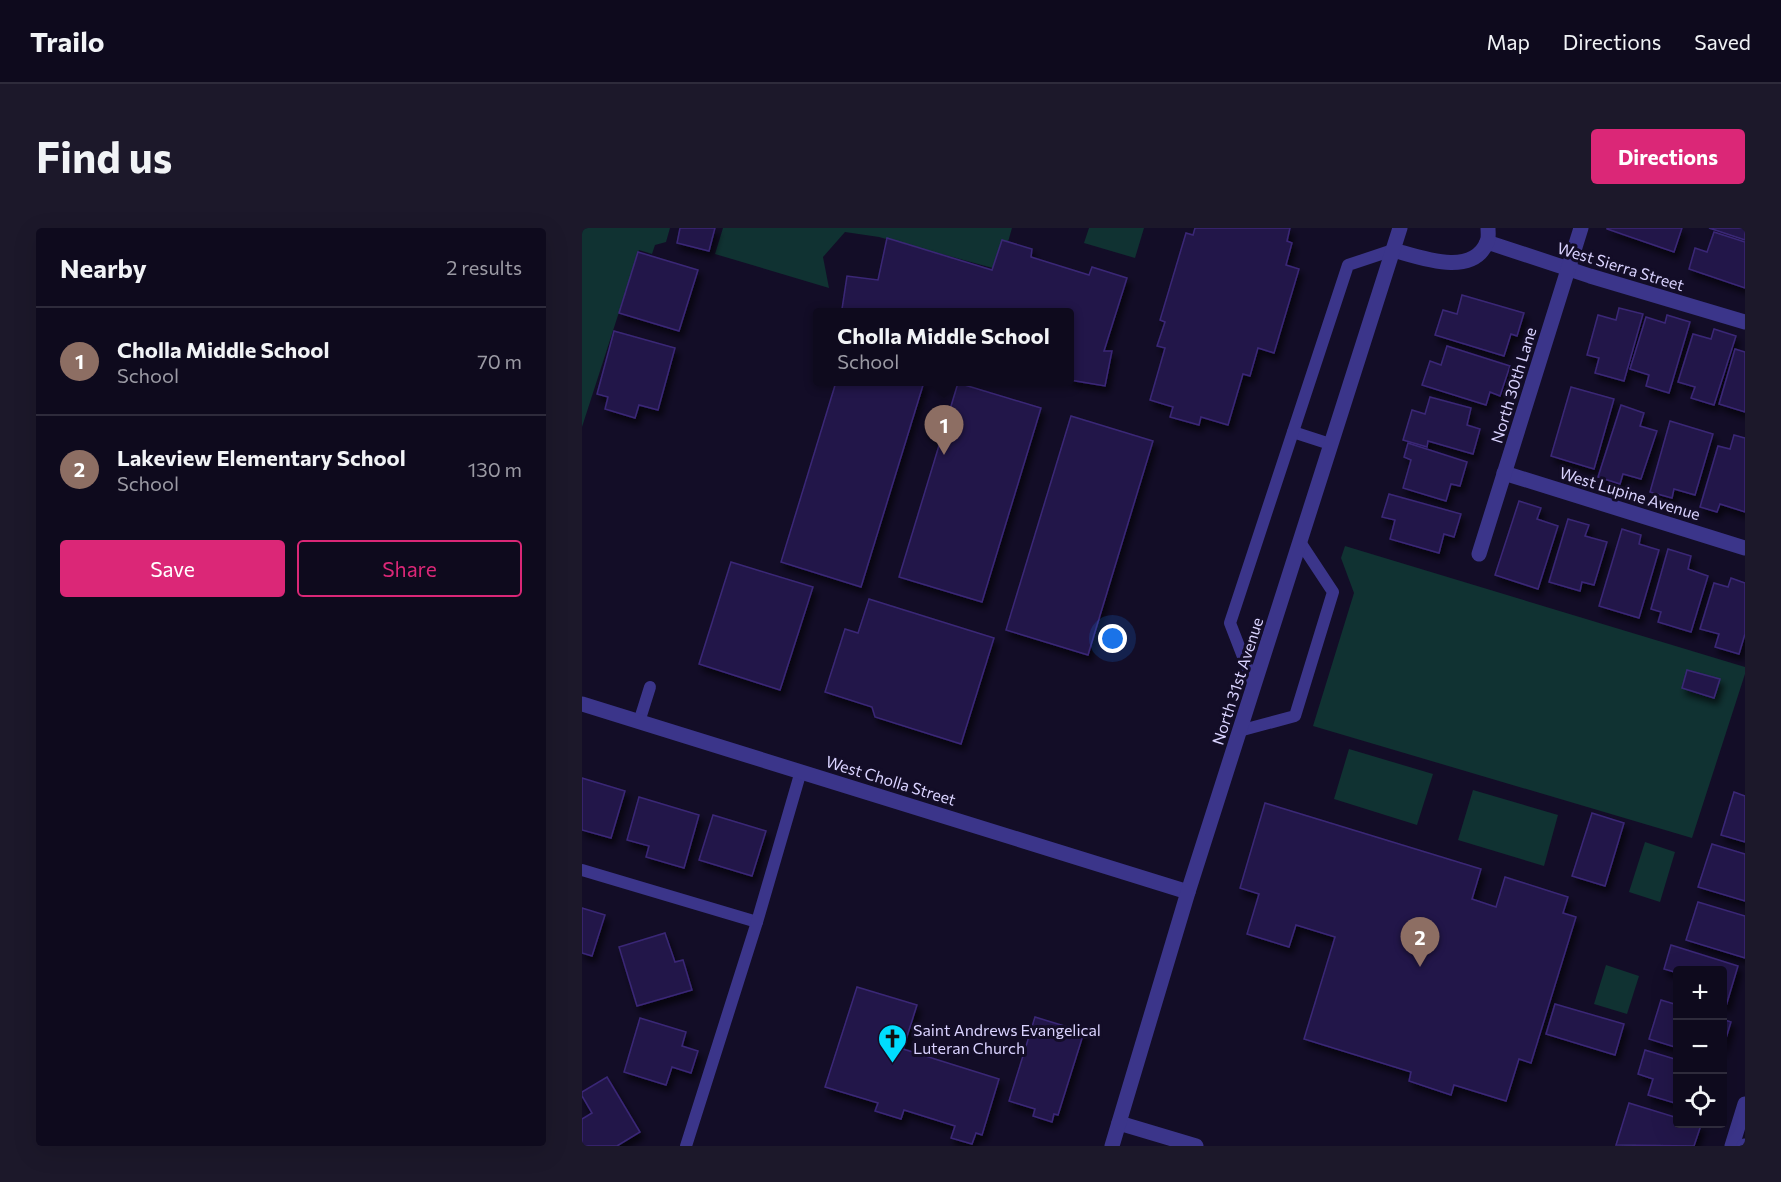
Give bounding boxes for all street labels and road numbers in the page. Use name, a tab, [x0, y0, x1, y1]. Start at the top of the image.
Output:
street label: West Sierra Street	[1555, 238, 1687, 294]
street label: North 30th Lane	[1486, 325, 1540, 445]
street label: West Lupine Avenue	[1557, 463, 1703, 523]
street label: North 31st Avenue	[1207, 615, 1267, 747]
street label: West Cholla Street	[824, 751, 959, 809]

